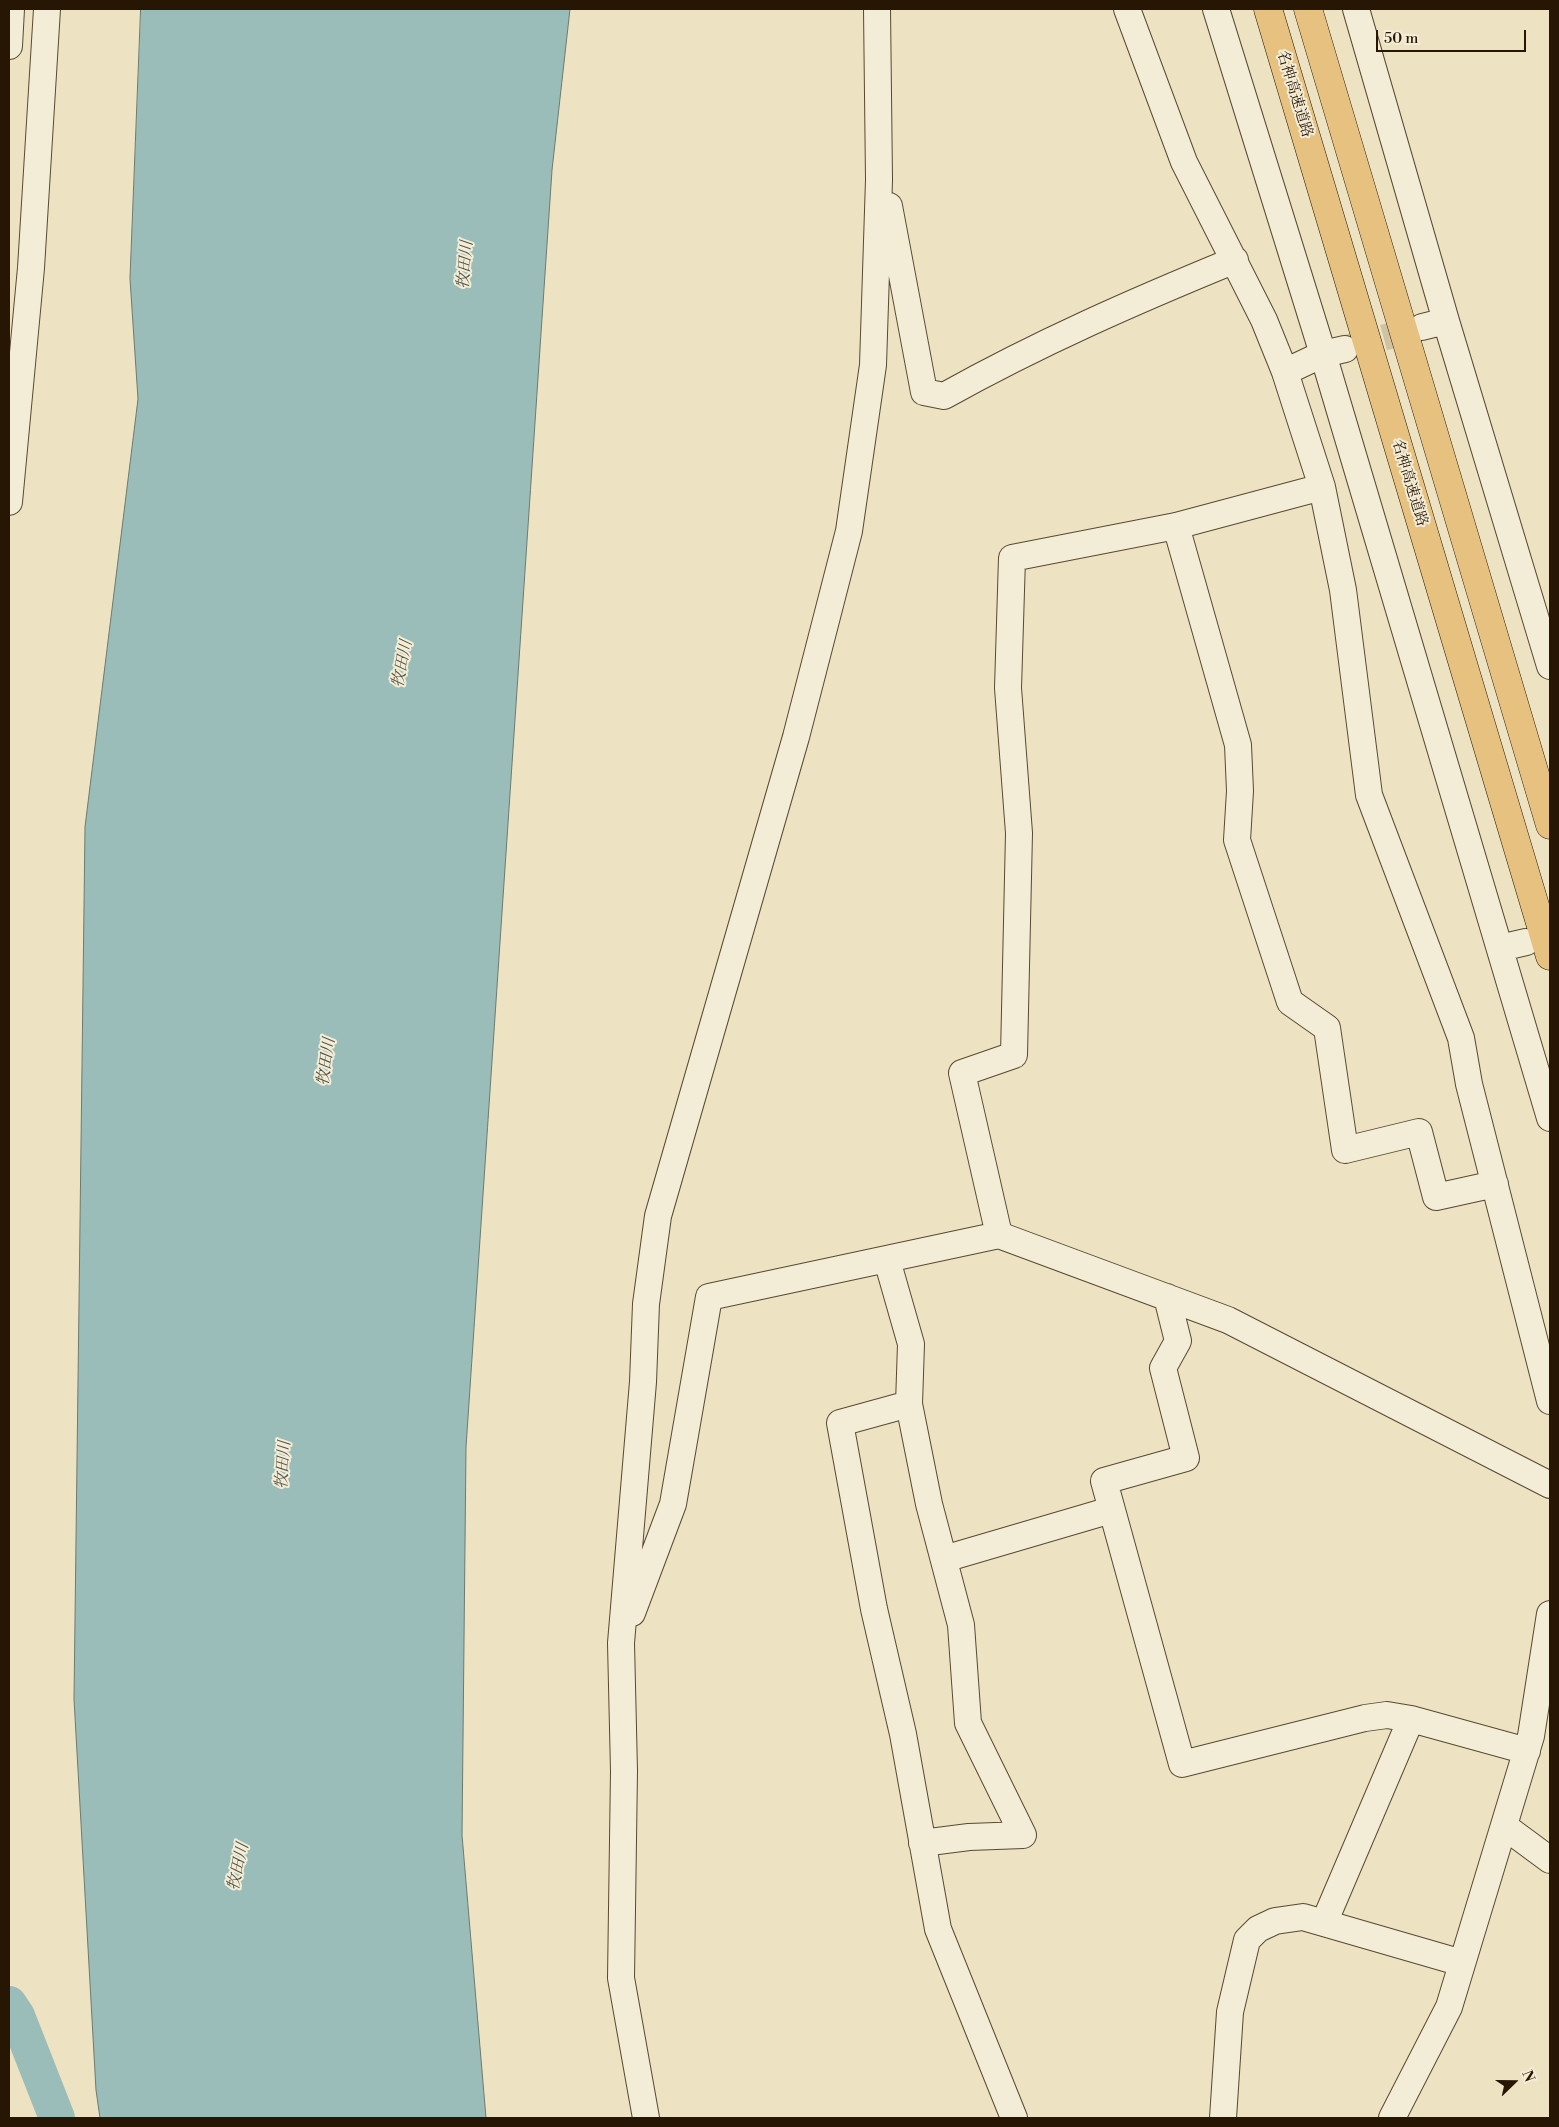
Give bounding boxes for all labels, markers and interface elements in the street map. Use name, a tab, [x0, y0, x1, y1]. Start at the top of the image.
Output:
scale bar	[1379, 20, 1529, 52]
text: 50 m	[1384, 29, 1418, 48]
street label: 名神高速道路	[1272, 48, 1316, 140]
water label: 牧田川	[454, 240, 478, 290]
street label: 名神高速道路	[1387, 437, 1431, 529]
water label: 牧田川	[389, 639, 417, 689]
water label: 牧田川	[314, 1037, 340, 1087]
water label: 牧田川	[273, 1440, 295, 1490]
water label: 牧田川	[225, 1842, 253, 1892]
north arrow	[1489, 2057, 1539, 2107]
text: N	[1517, 2068, 1538, 2085]

